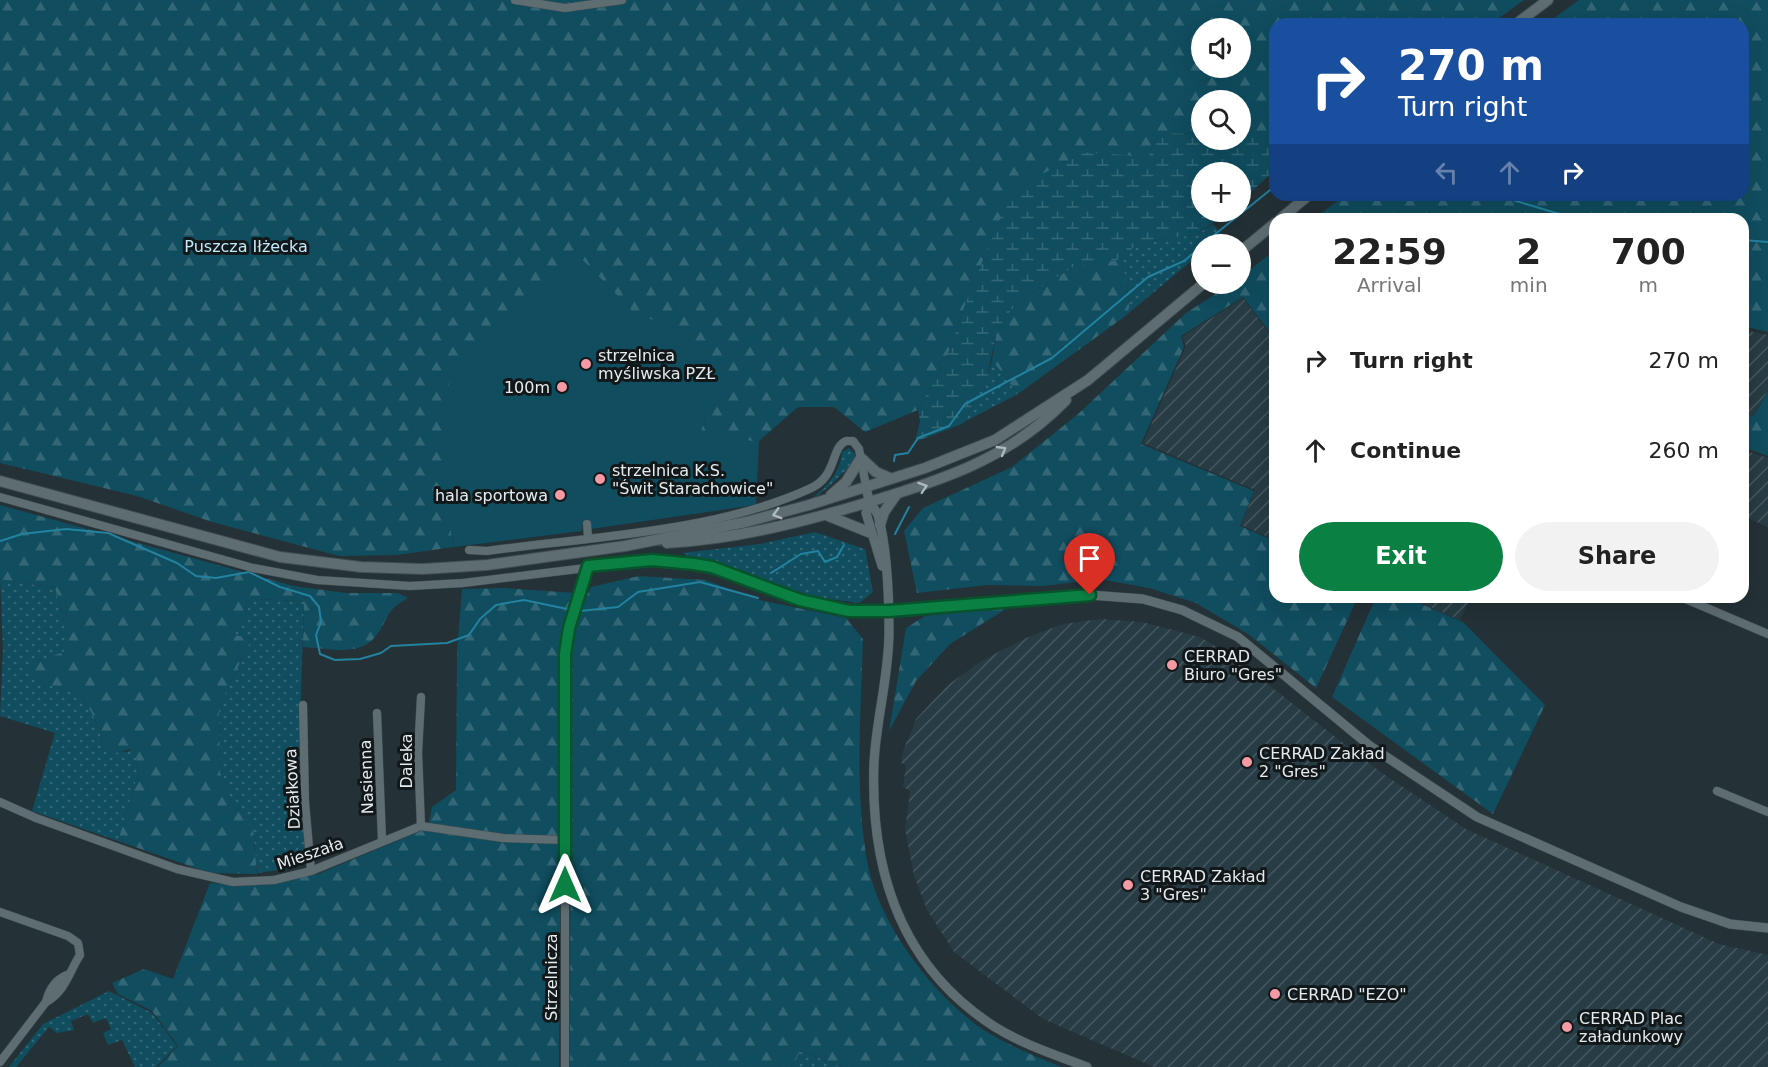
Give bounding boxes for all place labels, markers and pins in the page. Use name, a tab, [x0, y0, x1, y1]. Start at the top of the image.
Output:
place label: strzelnica myśliwska PZŁ	[598, 346, 715, 383]
marker: strzelnica myśliwska PZŁ	[579, 357, 593, 371]
place label: 100m	[504, 378, 550, 397]
marker: 100m	[555, 380, 569, 394]
place label: strzelnica K.S. "Świt Starachowice"	[612, 461, 773, 498]
marker: strzelnica K.S. "Świt Starachowice"	[593, 472, 607, 486]
place label: hala sportowa	[435, 486, 548, 505]
marker: hala sportowa	[553, 488, 567, 502]
pin	[1064, 533, 1115, 595]
place label: CERRAD Biuro "Gres"	[1184, 647, 1282, 684]
marker: CERRAD Biuro "Gres"	[1165, 658, 1179, 672]
place label: CERRAD Zakład 2 "Gres"	[1259, 744, 1385, 781]
marker: CERRAD Zakład 2 "Gres"	[1240, 755, 1254, 769]
place label: CERRAD Zakład 3 "Gres"	[1140, 867, 1266, 904]
marker: CERRAD Zakład 3 "Gres"	[1121, 878, 1135, 892]
place label: CERRAD "EZO"	[1287, 985, 1407, 1004]
marker: CERRAD "EZO"	[1268, 987, 1282, 1001]
place label: CERRAD Plac załadunkowy	[1579, 1009, 1683, 1046]
marker: CERRAD Plac załadunkowy	[1560, 1020, 1574, 1034]

